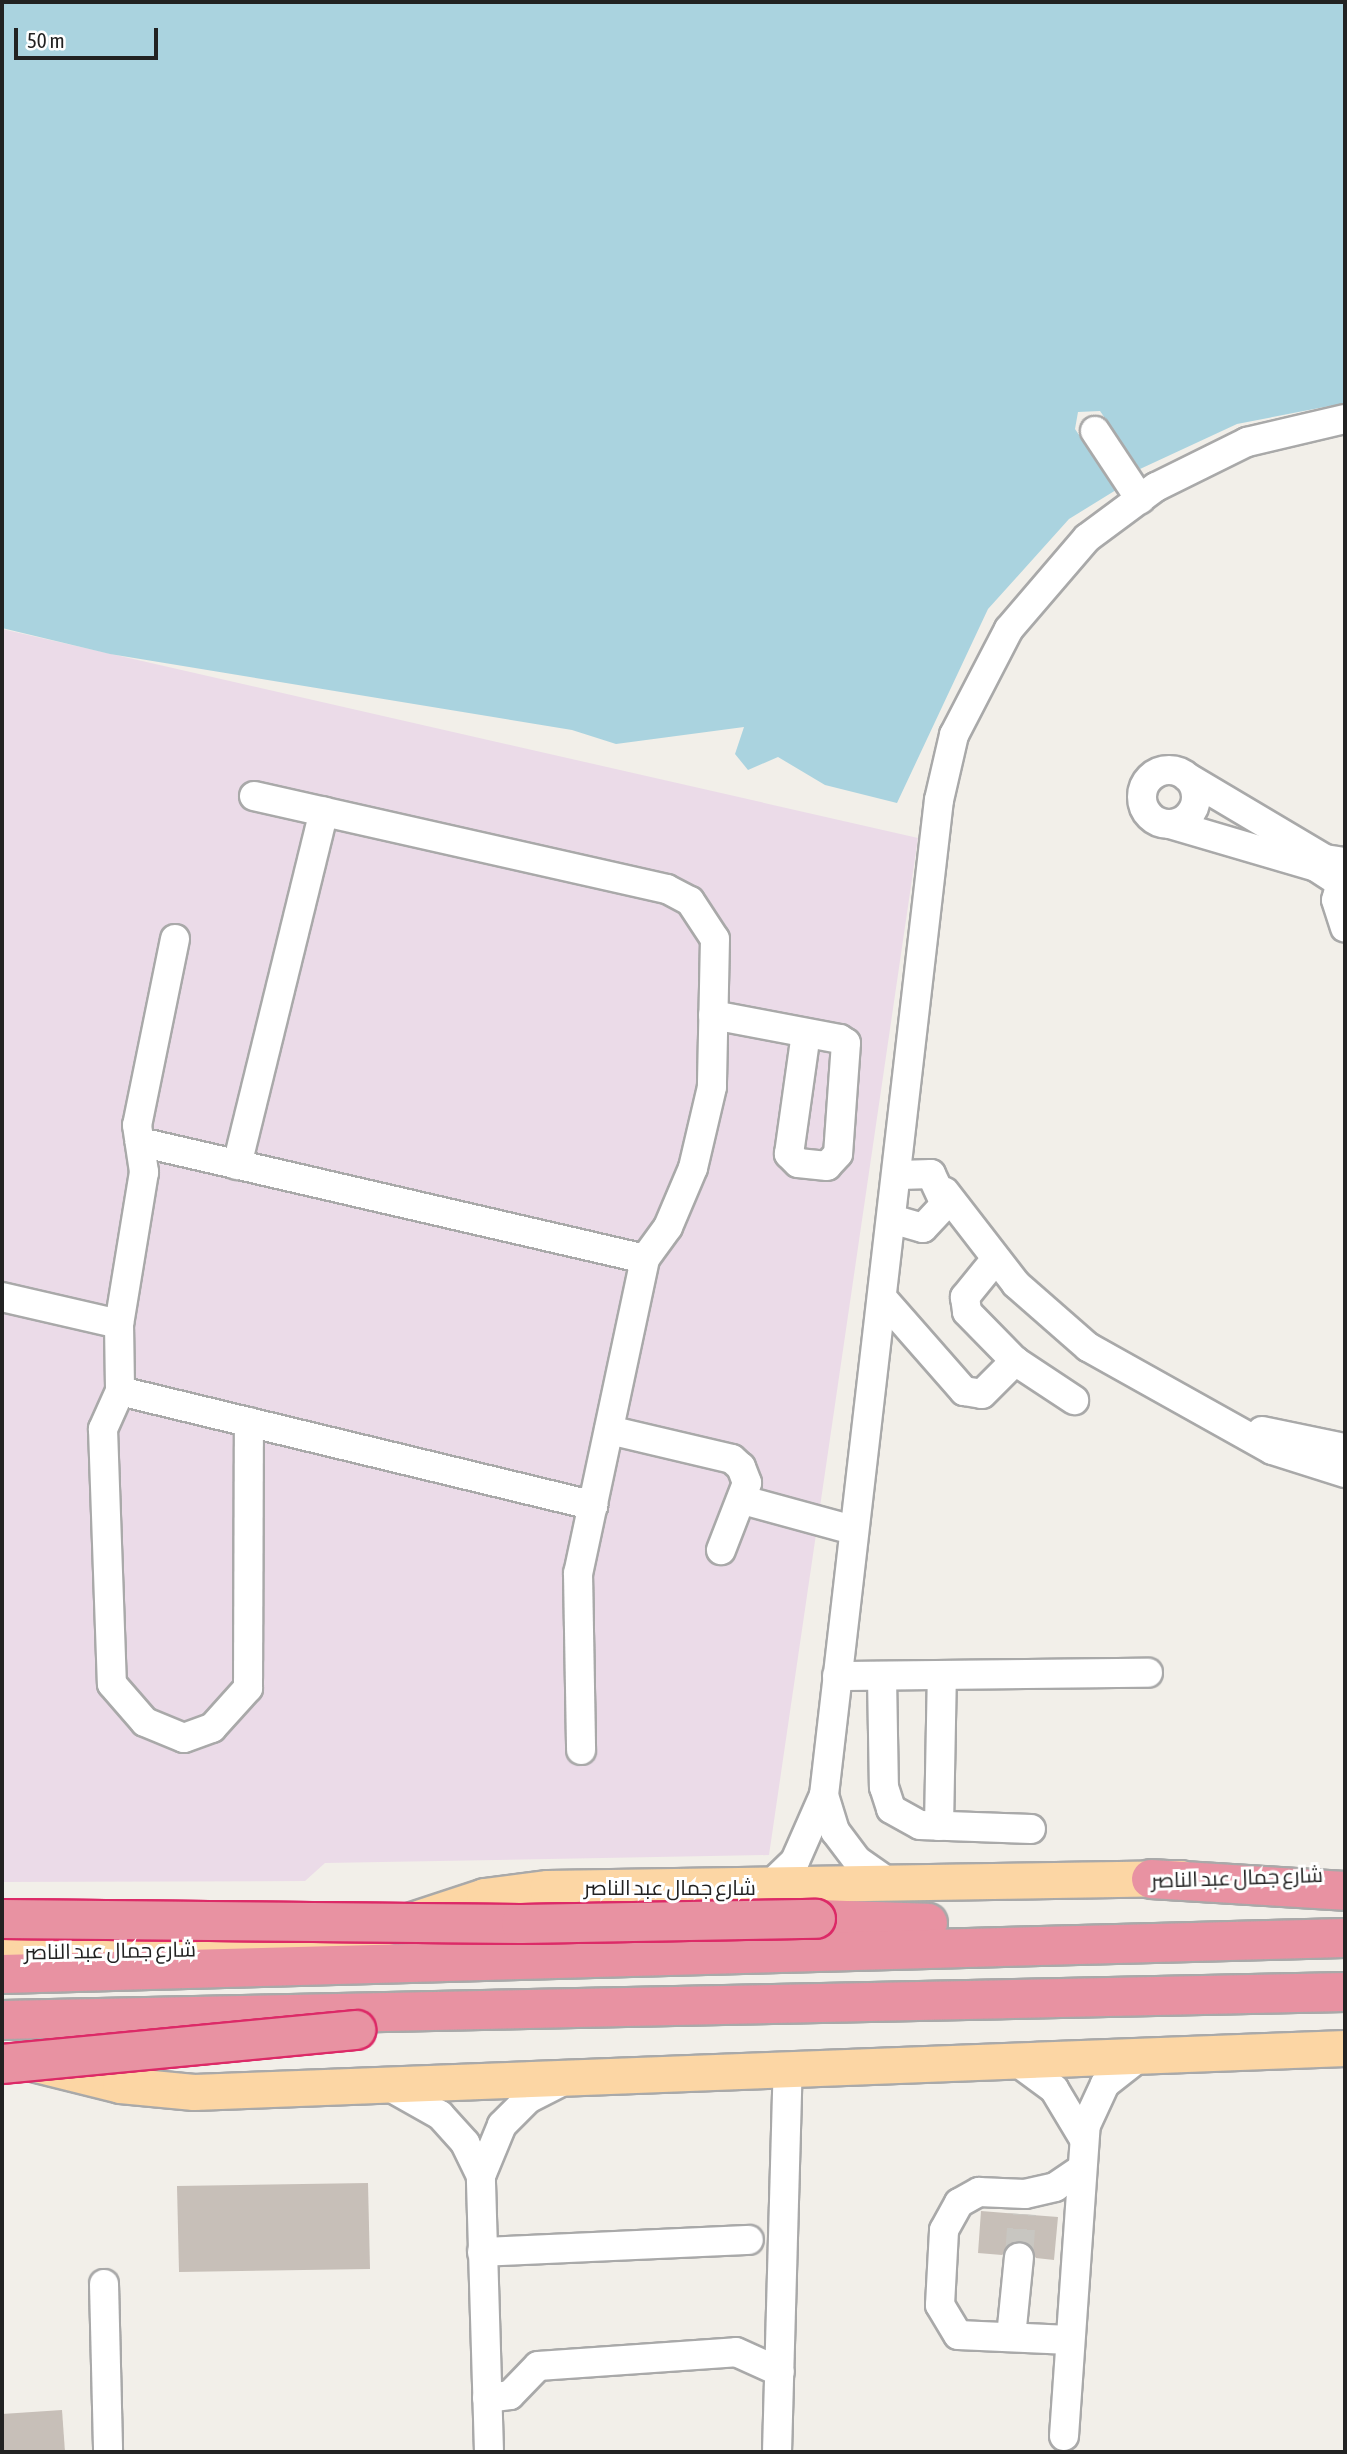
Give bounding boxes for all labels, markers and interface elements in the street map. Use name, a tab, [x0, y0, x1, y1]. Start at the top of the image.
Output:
scale bar	[18, 14, 161, 58]
text: 50 m	[27, 28, 65, 52]
street label: شارع جمال عبد الناصر	[1151, 1861, 1323, 1893]
street label: شارع جمال عبد الناصر	[584, 1874, 756, 1900]
street label: شارع جمال عبد الناصر	[24, 1936, 196, 1964]

